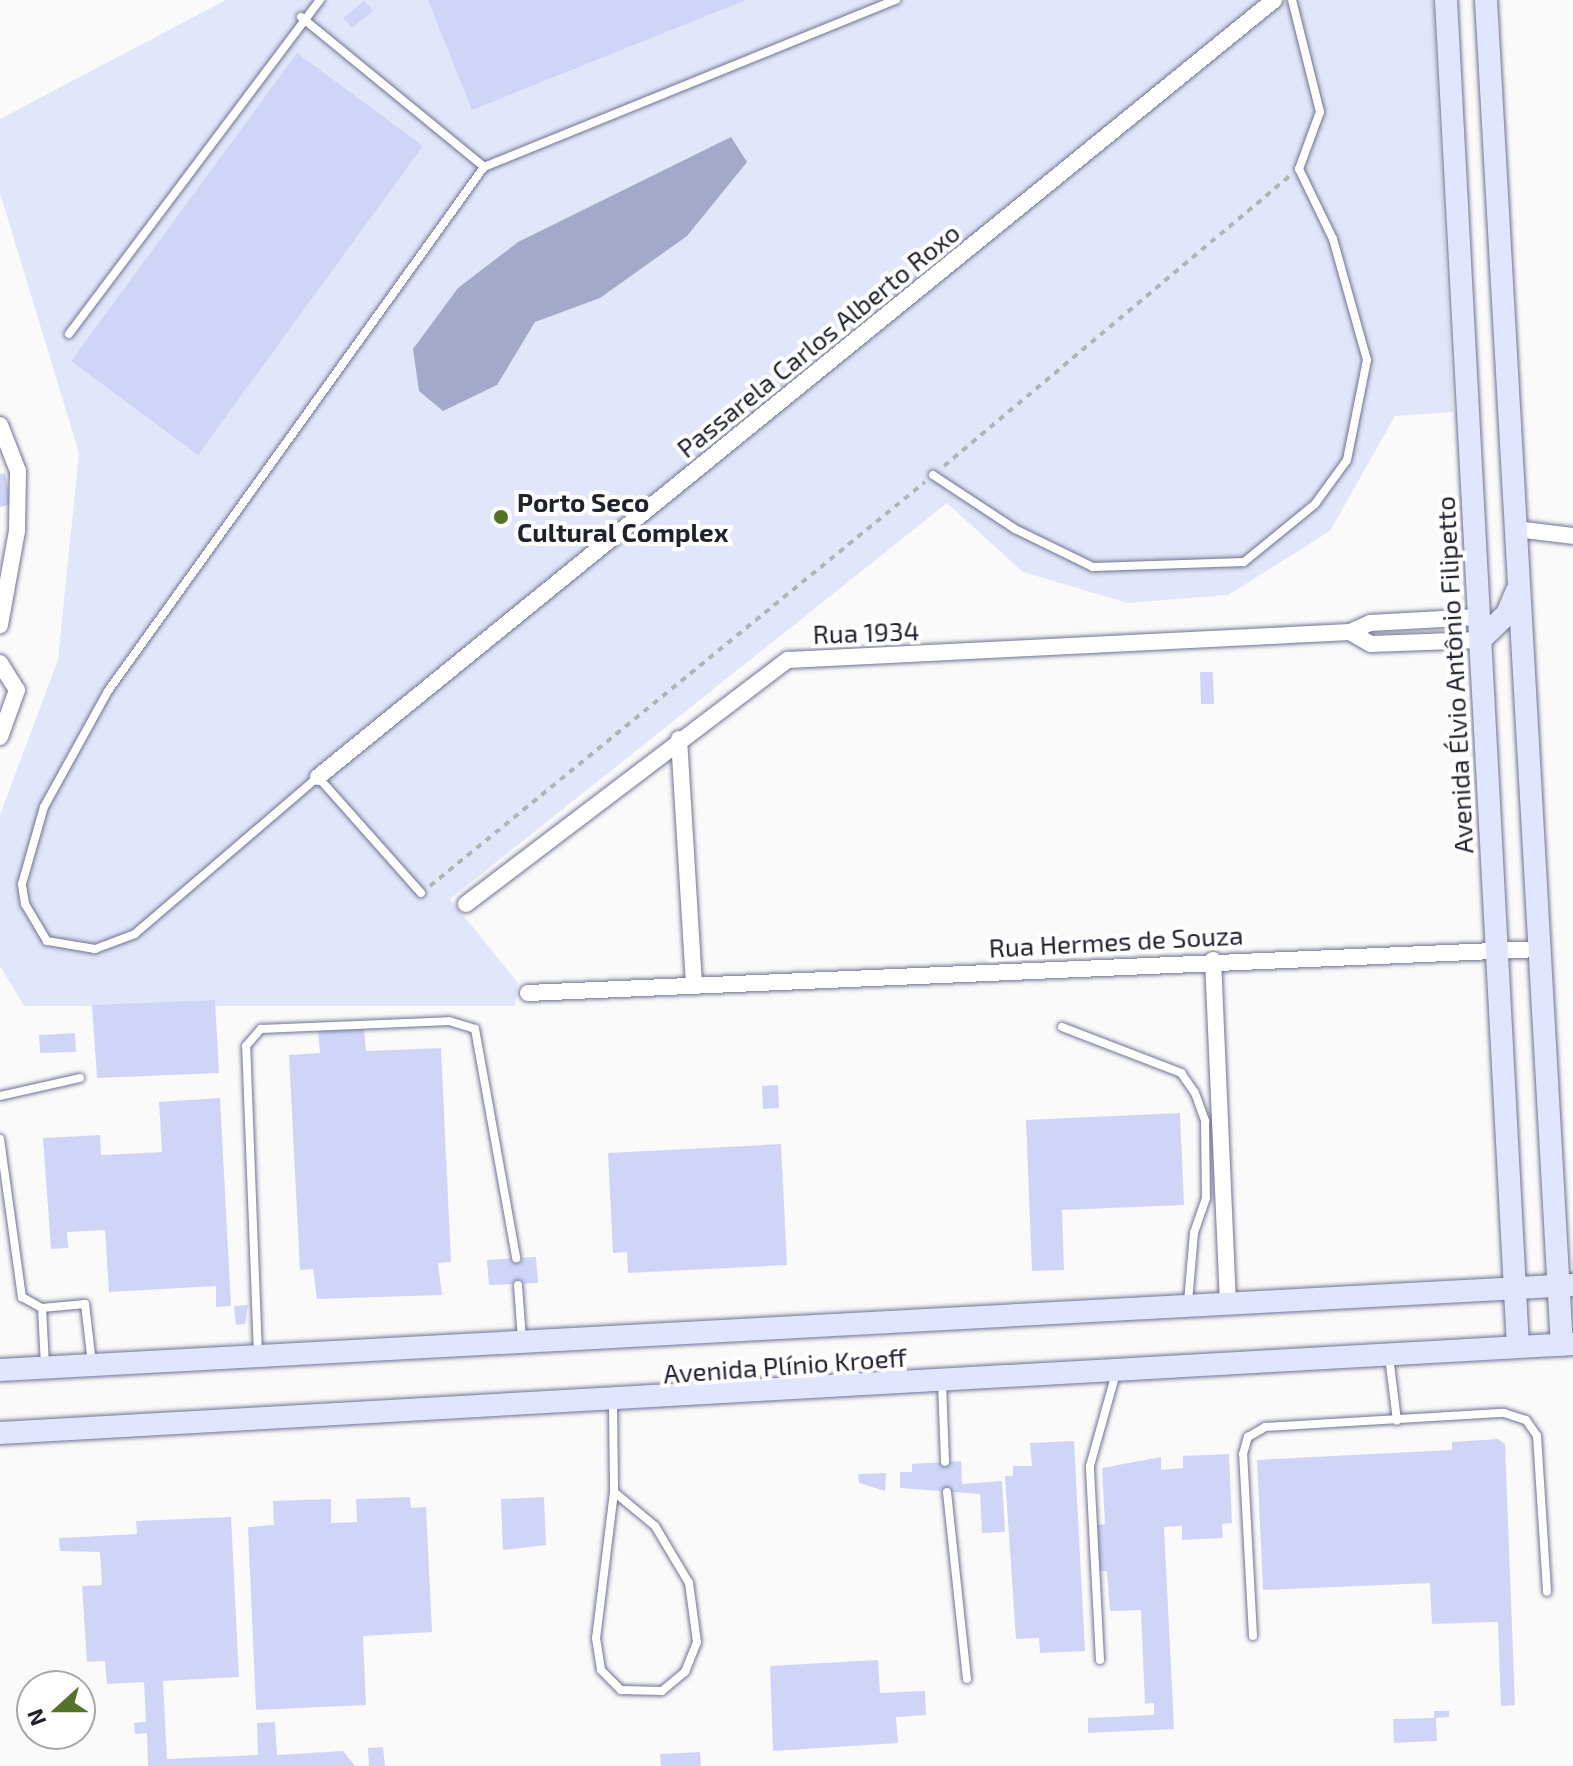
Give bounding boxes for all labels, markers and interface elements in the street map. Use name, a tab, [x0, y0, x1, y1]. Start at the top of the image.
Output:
street label: Passarela Carlos Alberto Roxo	[670, 216, 966, 464]
place label: Porto Seco Cultural Complex	[517, 486, 729, 548]
street label: Avenida Élvio Antônio Filipetto	[1429, 495, 1479, 855]
marker: Porto Seco Cultural Complex	[492, 508, 510, 526]
street label: Rua 1934	[812, 615, 920, 649]
street label: Rua Hermes de Souza	[988, 919, 1244, 963]
street label: Avenida Plínio Kroeff	[662, 1341, 908, 1389]
north arrow	[16, 1670, 96, 1750]
text: N	[20, 1706, 50, 1730]

